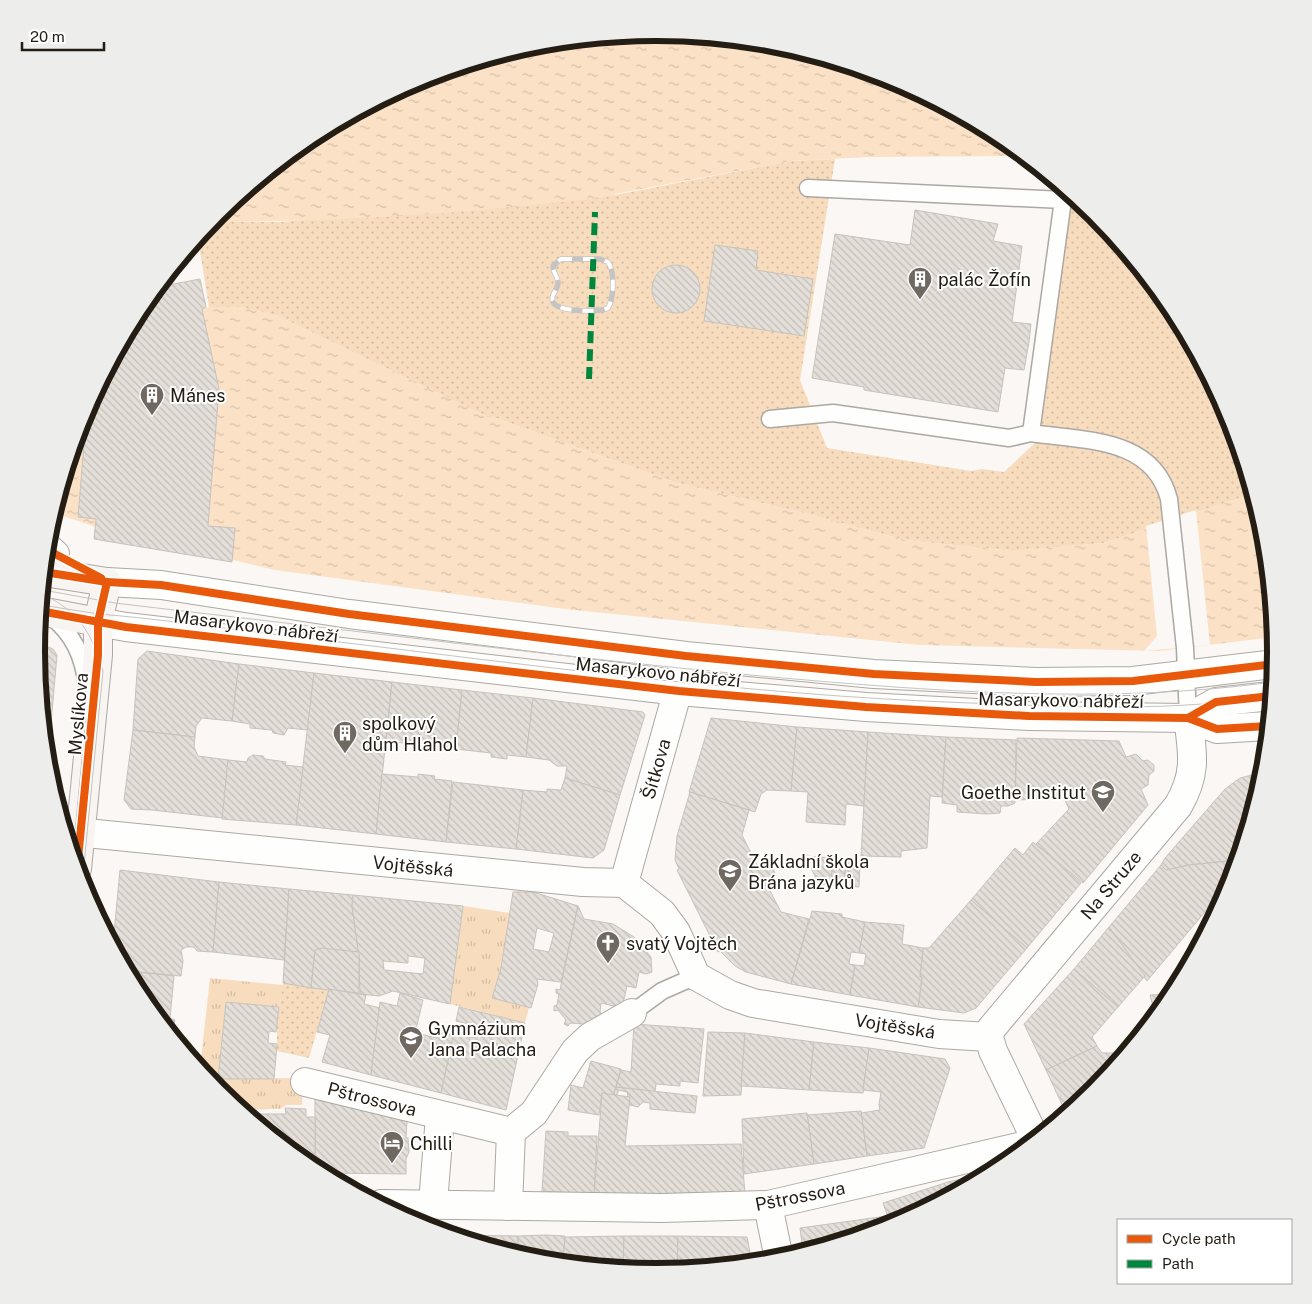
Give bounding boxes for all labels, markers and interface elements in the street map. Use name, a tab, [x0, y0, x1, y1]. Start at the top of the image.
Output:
scale bar	[22, 20, 105, 52]
text: 20 m	[30, 28, 65, 45]
building icon: palác Žofín	[907, 266, 933, 300]
place label: palác Žofín	[938, 269, 1031, 290]
building icon: Mánes	[139, 382, 165, 416]
place label: Mánes	[170, 385, 225, 406]
street label: Masarykovo nábřeží	[172, 605, 340, 647]
street label: Masarykovo nábřeží	[575, 653, 742, 691]
street label: Myslíkova	[64, 672, 92, 756]
street label: Masarykovo nábřeží	[978, 688, 1145, 712]
place label: spolkový dům Hlahol	[362, 713, 458, 755]
building icon: spolkový dům Hlahol	[332, 720, 358, 754]
street label: Šítkova	[637, 736, 675, 802]
school or university icon: Goethe Institut	[1090, 779, 1116, 813]
place label: Goethe Institut	[961, 782, 1086, 803]
street label: Na Struze	[1076, 847, 1146, 923]
street label: Vojtěšská	[372, 851, 454, 881]
place label: Základní škola Brána jazyků	[748, 851, 869, 893]
school or university icon: Základní škola Brána jazyků	[717, 858, 743, 892]
church icon: svatý Vojtěch	[595, 930, 621, 964]
place label: svatý Vojtěch	[626, 933, 737, 954]
street label: Vojtěšská	[853, 1009, 937, 1043]
place label: Gymnázium Jana Palacha	[428, 1018, 536, 1060]
school or university icon: Gymnázium Jana Palacha	[398, 1025, 424, 1059]
street label: Pštrossova	[325, 1078, 419, 1120]
hotel icon: Chilli	[379, 1130, 405, 1164]
place label: Chilli	[410, 1133, 452, 1154]
street label: Pštrossova	[753, 1177, 847, 1215]
legend	[1117, 1219, 1292, 1284]
text: Cycle path	[1162, 1230, 1236, 1247]
text: Path	[1162, 1255, 1194, 1272]

